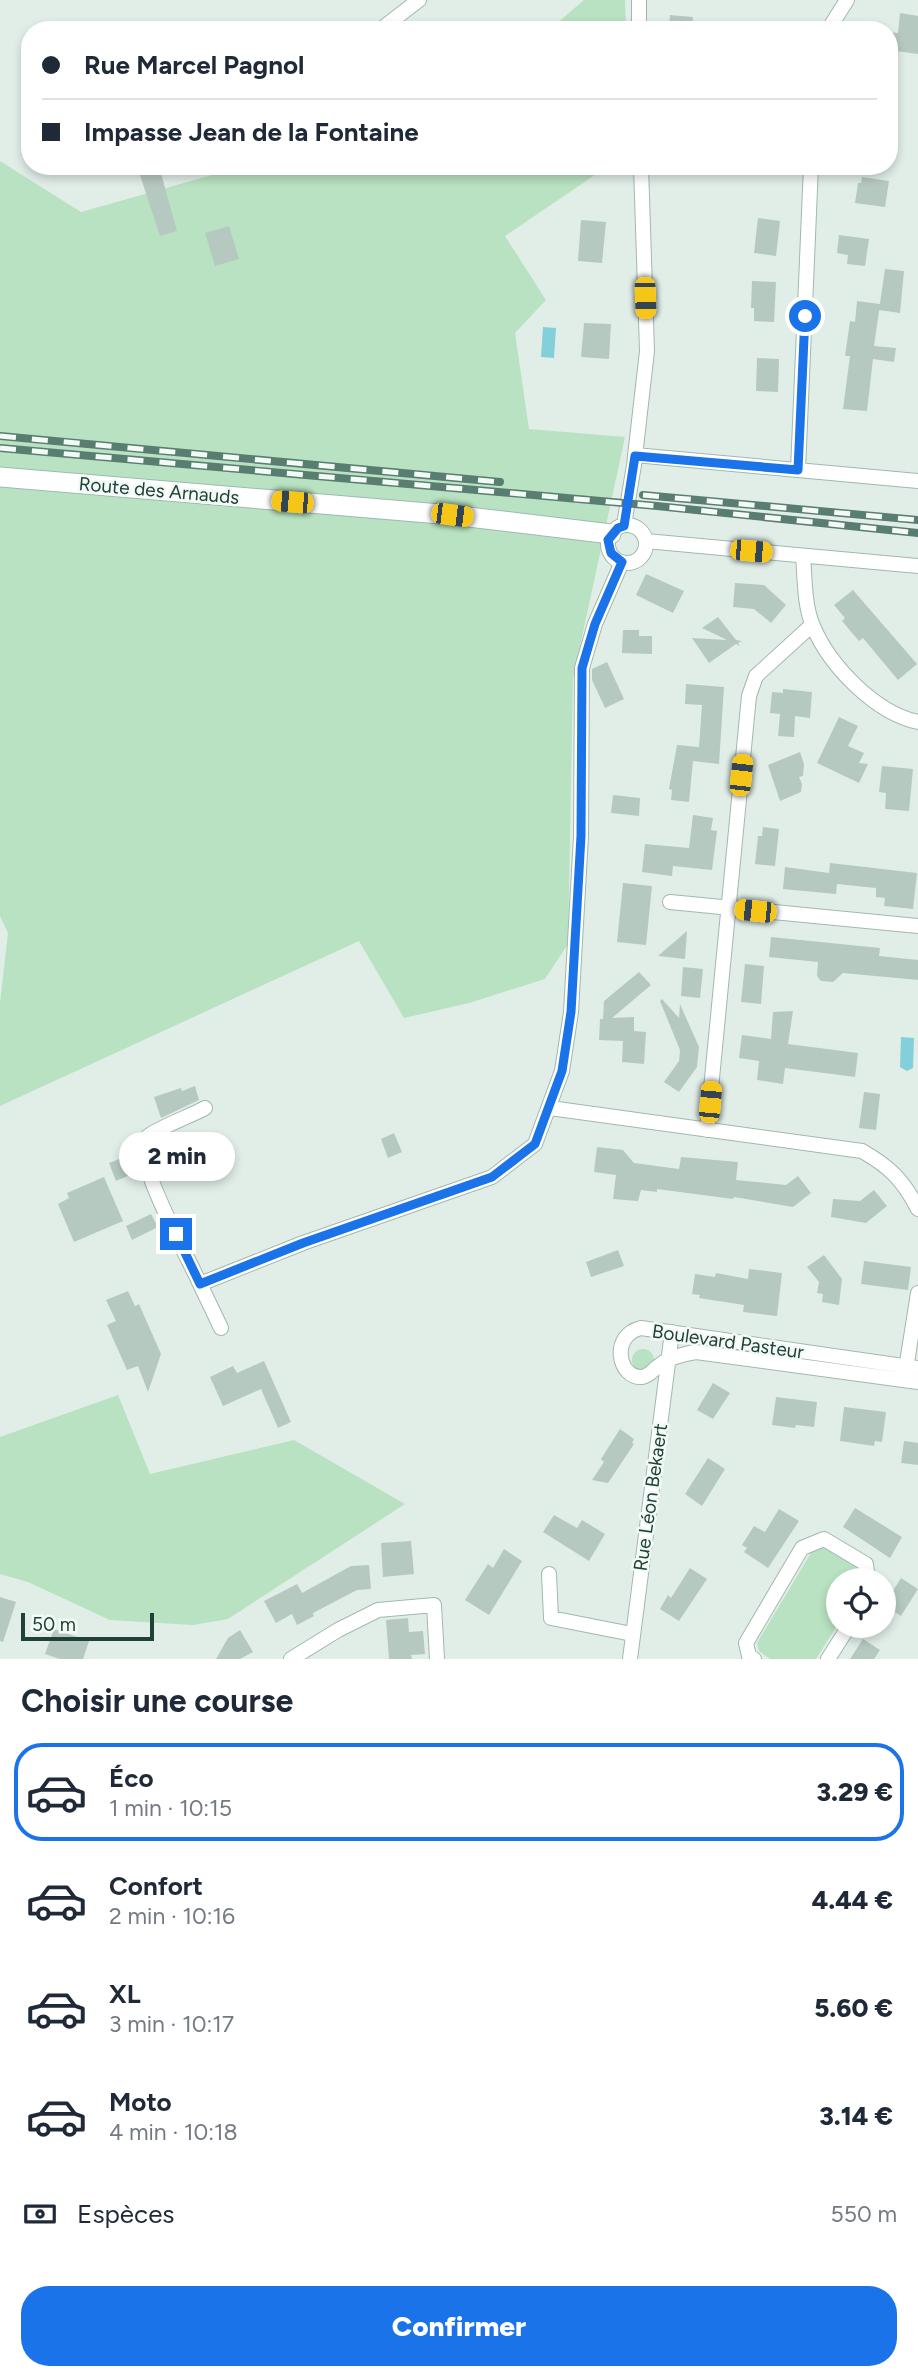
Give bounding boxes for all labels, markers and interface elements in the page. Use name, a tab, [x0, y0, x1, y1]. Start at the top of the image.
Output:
text: Rue Marcel Pagnol	[84, 49, 304, 81]
text: Impasse Jean de la Fontaine	[84, 116, 419, 148]
car	[634, 277, 657, 319]
route start	[789, 300, 821, 332]
street label: Route des Arnauds	[78, 472, 240, 509]
car	[271, 490, 314, 514]
car	[430, 502, 475, 528]
car	[730, 539, 773, 563]
car	[729, 753, 754, 797]
car	[734, 898, 777, 924]
car	[698, 1080, 723, 1124]
callout: 2 min	[118, 1132, 234, 1182]
text: 2 min	[148, 1142, 206, 1170]
route end	[160, 1218, 192, 1250]
street label: Boulevard Pasteur	[651, 1319, 806, 1364]
street label: Rue Léon Bekaert	[629, 1422, 672, 1572]
map controls	[826, 1568, 896, 1638]
button: locate	[826, 1568, 896, 1638]
scale bar	[21, 1610, 154, 1642]
text: 50 m	[32, 1613, 76, 1636]
text: Choisir une course	[21, 1682, 293, 1720]
icon: car	[25, 1761, 88, 1824]
text: Éco	[109, 1762, 154, 1794]
text: 3.29 €	[816, 1776, 893, 1808]
text: 1 min · 10:15	[109, 1794, 232, 1822]
icon: car	[25, 1869, 88, 1932]
text: Confort	[109, 1870, 203, 1902]
text: 4.44 €	[812, 1884, 893, 1916]
text: 2 min · 10:16	[109, 1902, 235, 1930]
icon: car	[25, 1977, 88, 2040]
text: XL	[109, 1978, 141, 2010]
text: 5.60 €	[814, 1992, 893, 2024]
text: 3 min · 10:17	[109, 2010, 234, 2038]
icon: car	[25, 2085, 88, 2148]
text: Moto	[109, 2086, 172, 2118]
text: 3.14 €	[819, 2100, 893, 2132]
text: 4 min · 10:18	[109, 2118, 238, 2146]
icon: cash	[21, 2195, 59, 2233]
text: Espèces	[77, 2198, 174, 2230]
text: 550 m	[831, 2200, 897, 2228]
button: Confirmer	[21, 2286, 897, 2366]

